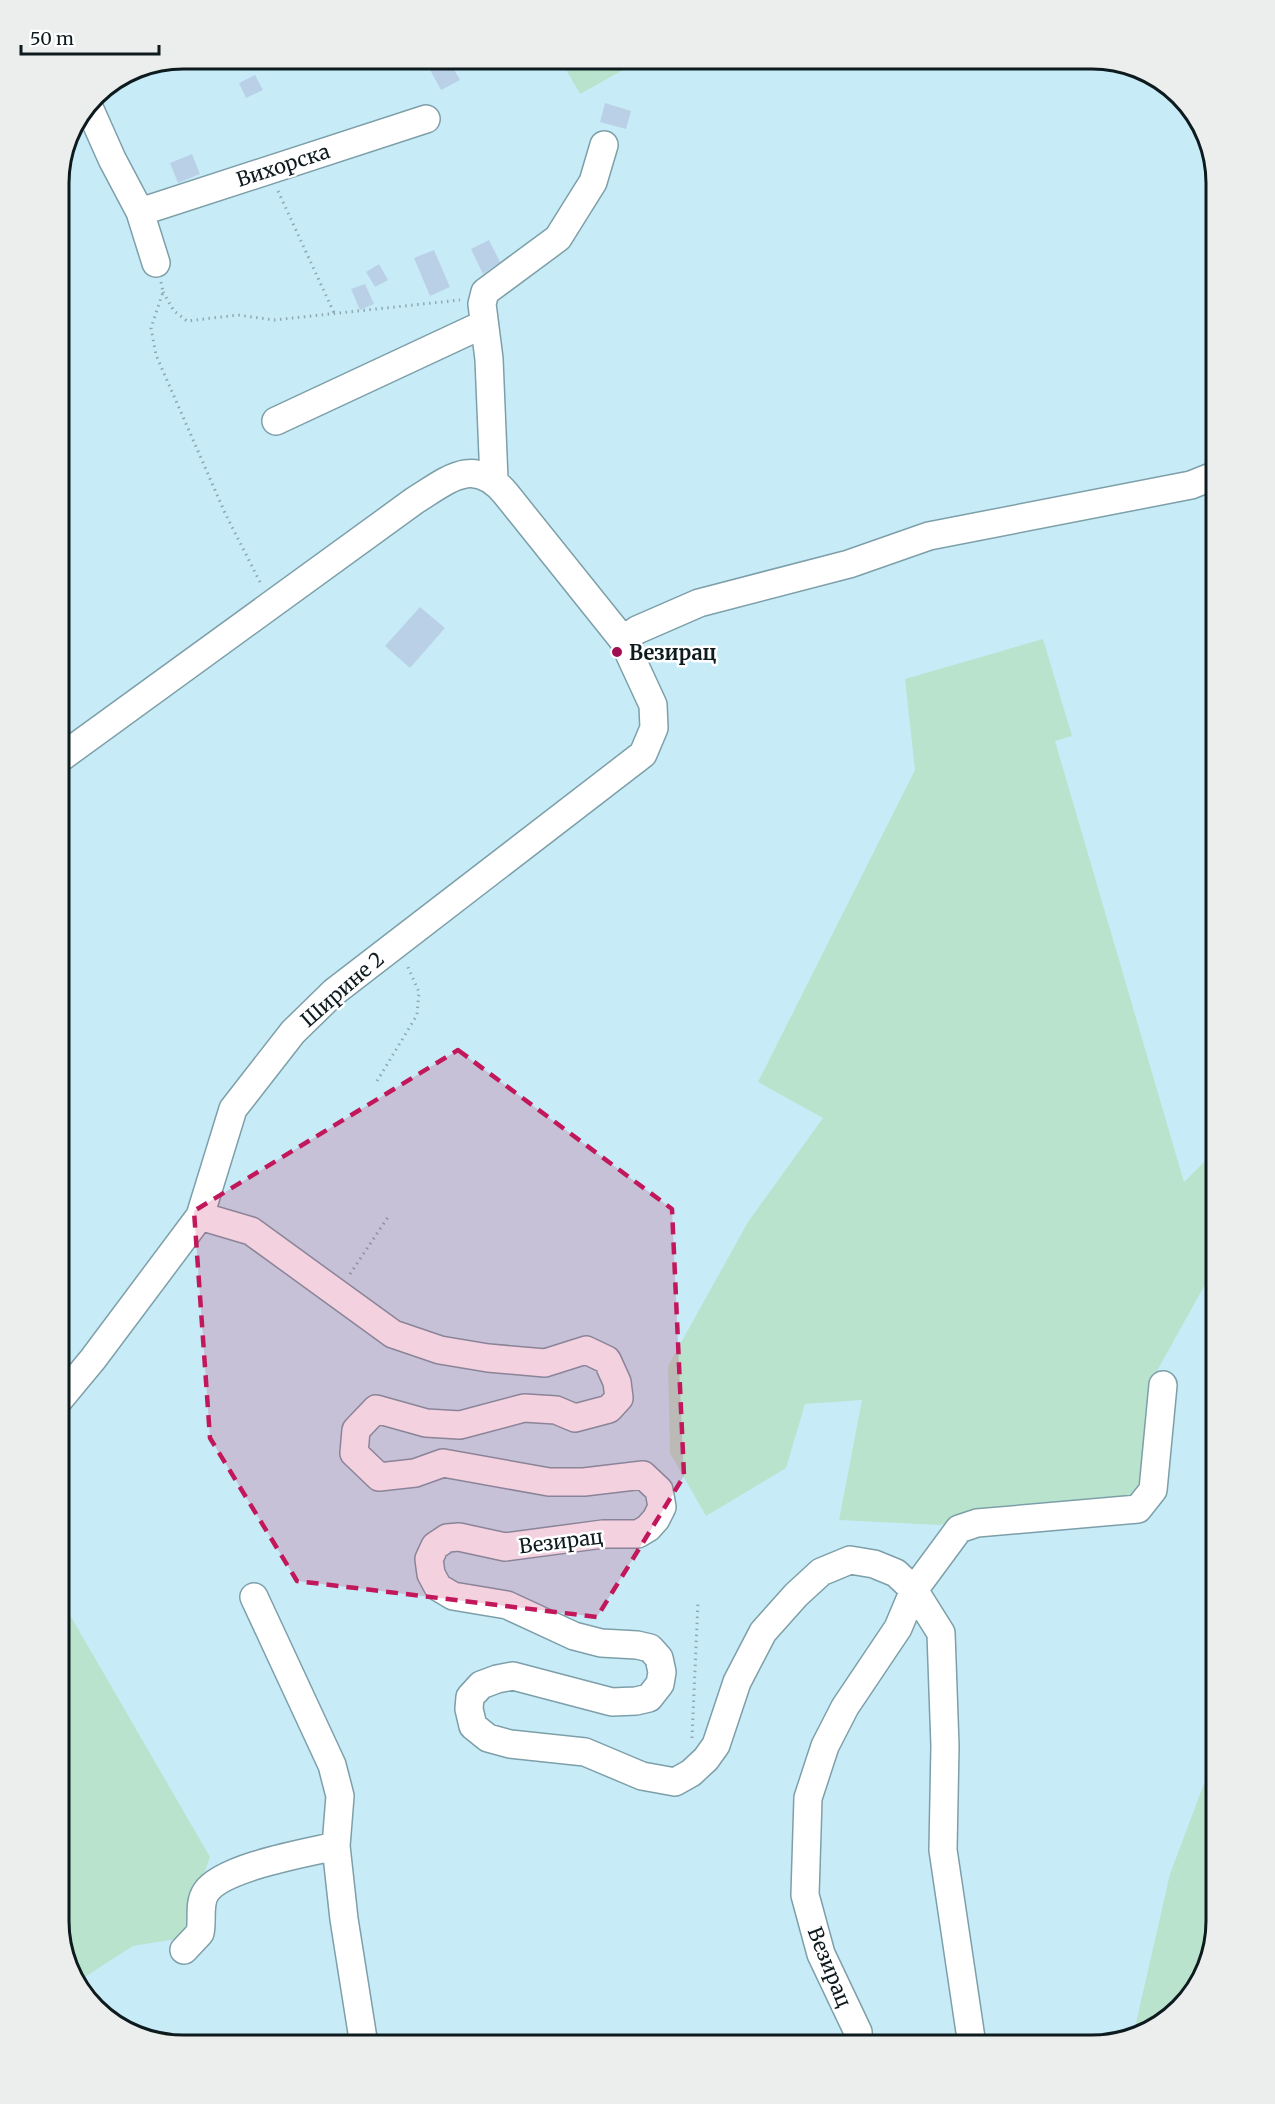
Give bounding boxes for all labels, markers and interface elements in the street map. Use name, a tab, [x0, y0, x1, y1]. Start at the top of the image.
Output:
scale bar	[21, 18, 159, 56]
text: 50 m	[30, 27, 74, 50]
street label: Вихорска	[233, 138, 333, 192]
place label: Везирац	[629, 640, 717, 665]
marker: Везирац	[610, 645, 624, 659]
street label: Ширине 2	[295, 946, 389, 1032]
street label: Везирац	[517, 1523, 605, 1559]
street label: Везирац	[803, 1923, 857, 2011]

